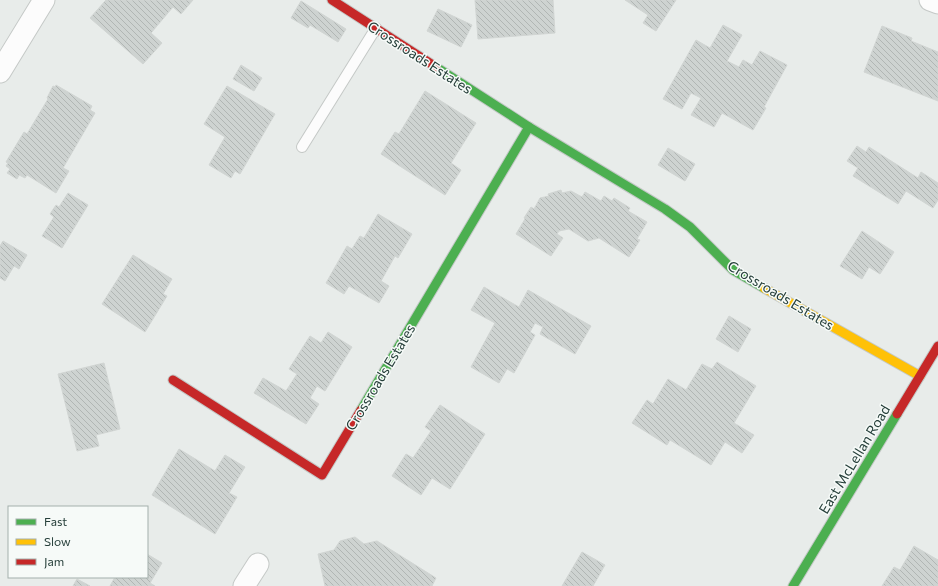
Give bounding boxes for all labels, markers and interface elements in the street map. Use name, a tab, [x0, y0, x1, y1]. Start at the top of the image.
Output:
street label: Crossroads Estates	[365, 17, 475, 97]
street label: Crossroads Estates	[725, 257, 837, 333]
street label: Crossroads Estates	[342, 321, 418, 433]
street label: East McLellan Road	[815, 402, 893, 516]
legend	[8, 506, 148, 578]
text: Fast	[44, 514, 67, 528]
text: Slow	[44, 534, 71, 548]
text: Jam	[44, 554, 64, 569]

